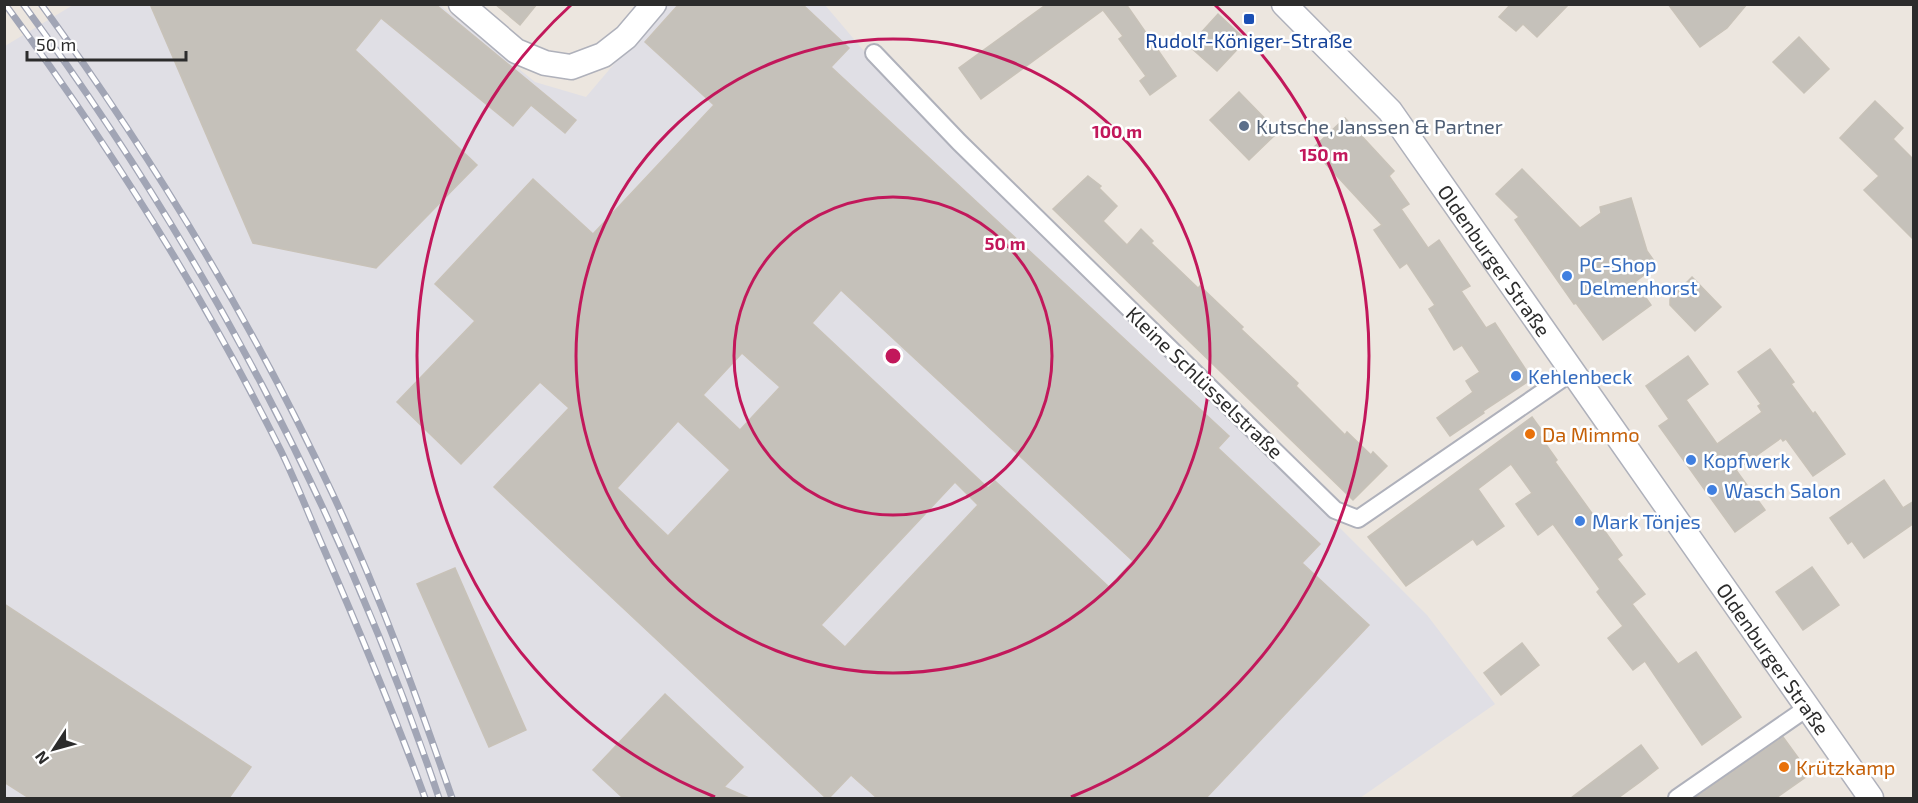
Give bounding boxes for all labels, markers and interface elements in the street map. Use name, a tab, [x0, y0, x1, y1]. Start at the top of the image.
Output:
marker: Rudolf-Königer-Straße	[1242, 12, 1256, 26]
scale bar	[27, 24, 186, 62]
place label: Rudolf-Königer-Straße	[1145, 28, 1353, 52]
text: 50 m	[36, 33, 76, 55]
place label: Kutsche, Janssen & Partner	[1256, 114, 1503, 138]
marker: Kutsche, Janssen & Partner	[1237, 119, 1251, 133]
text: 100 m	[1092, 120, 1142, 142]
text: 150 m	[1300, 143, 1348, 165]
street label: Oldenburger Straße	[1433, 180, 1556, 341]
text: 50 m	[984, 232, 1026, 254]
place label: PC-Shop Delmenhorst	[1579, 252, 1698, 299]
marker: PC-Shop Delmenhorst	[1560, 269, 1574, 283]
street label: Kleine Schlüsselstraße	[1122, 301, 1288, 463]
centre of rings	[883, 346, 903, 366]
place label: Kehlenbeck	[1528, 364, 1632, 388]
marker: Kehlenbeck	[1509, 369, 1523, 383]
place label: Da Mimmo	[1542, 422, 1640, 446]
marker: Da Mimmo	[1523, 427, 1537, 441]
place label: Kopfwerk	[1703, 448, 1790, 472]
marker: Kopfwerk	[1684, 453, 1698, 467]
place label: Wasch Salon	[1724, 478, 1841, 502]
marker: Wasch Salon	[1705, 483, 1719, 497]
place label: Mark Tönjes	[1592, 509, 1701, 533]
marker: Mark Tönjes	[1573, 514, 1587, 528]
street label: Oldenburger Straße	[1712, 578, 1835, 739]
north arrow	[24, 719, 84, 779]
text: N	[30, 748, 53, 768]
place label: Krützkamp	[1796, 755, 1895, 779]
marker: Krützkamp	[1777, 760, 1791, 774]

